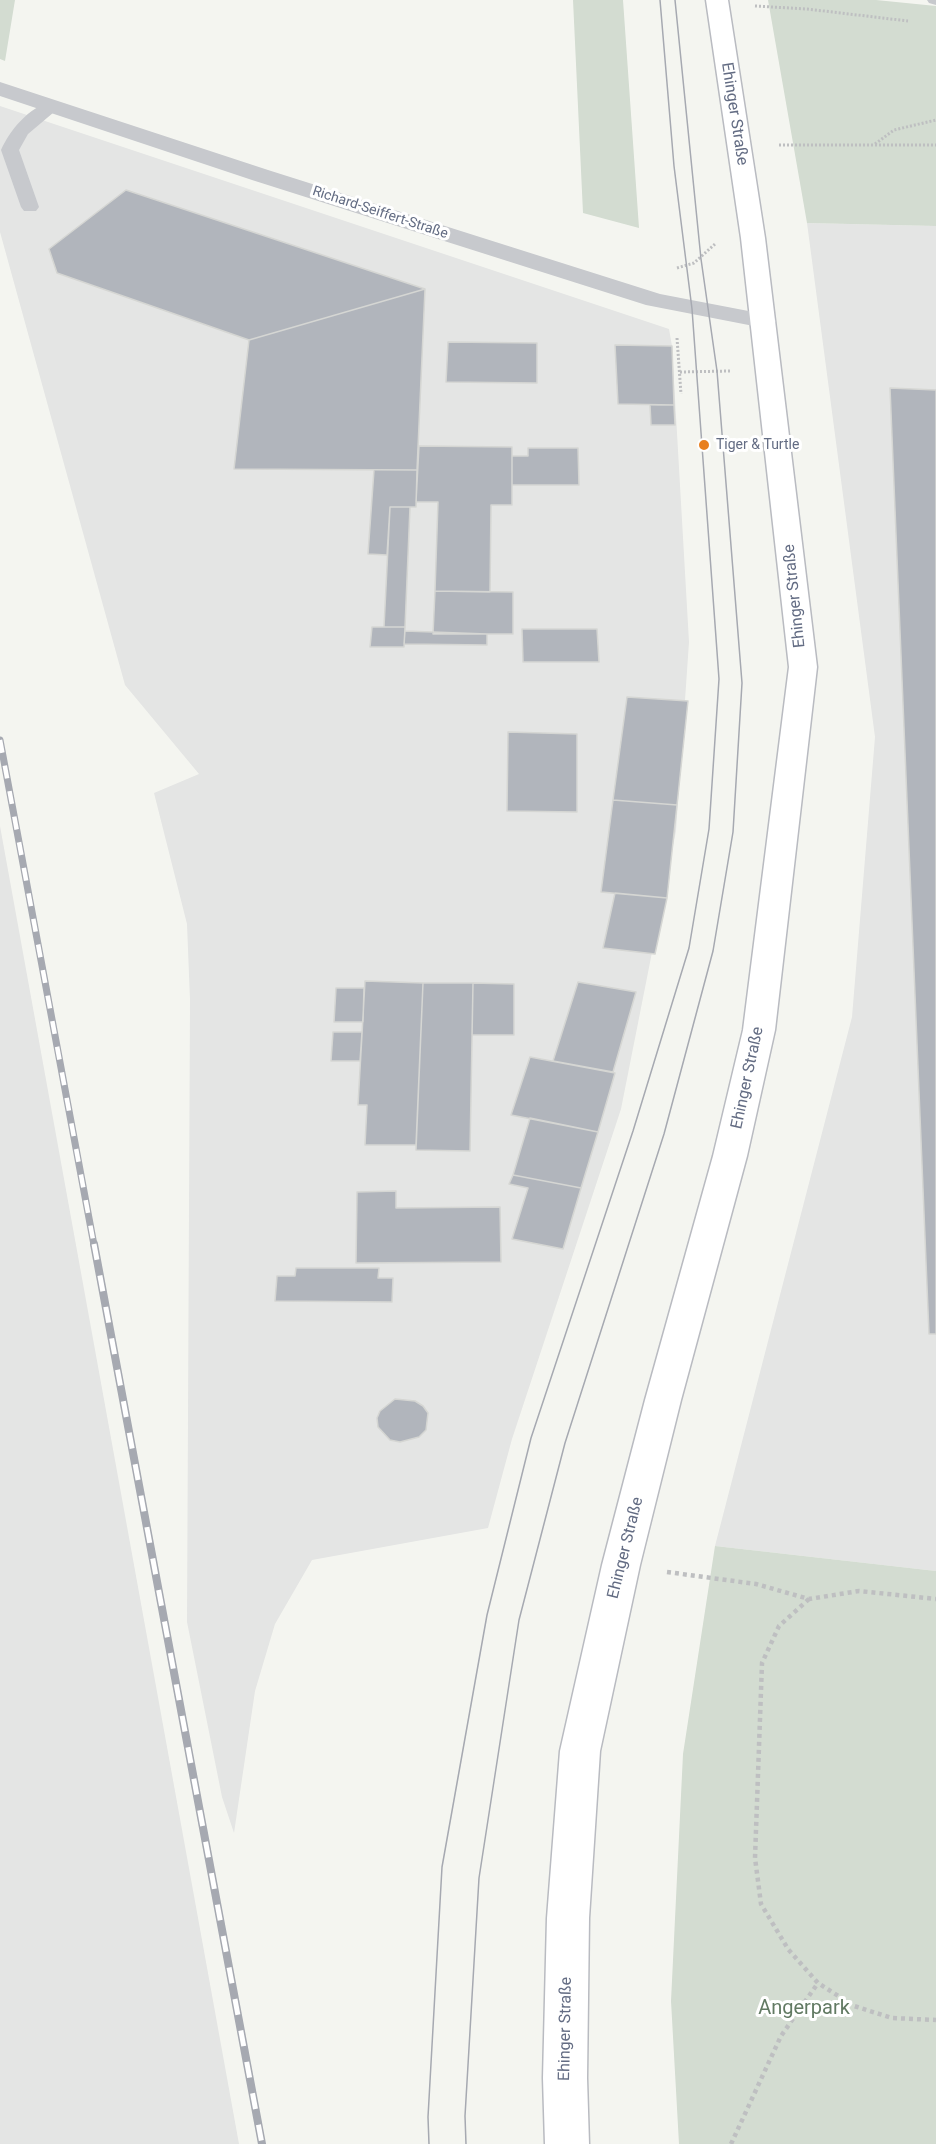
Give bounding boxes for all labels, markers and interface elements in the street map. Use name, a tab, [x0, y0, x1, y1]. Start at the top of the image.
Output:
street label: Ehinger Straße	[716, 61, 752, 167]
street label: Richard-Seiffert-Straße	[310, 183, 450, 243]
place label: Tiger & Turtle	[716, 437, 799, 453]
marker: Tiger & Turtle	[697, 438, 711, 452]
street label: Ehinger Straße	[780, 543, 810, 649]
street label: Ehinger Straße	[728, 1025, 768, 1131]
street label: Ehinger Straße	[604, 1495, 648, 1601]
street label: Ehinger Straße	[555, 1977, 577, 2081]
park label: Angerpark	[758, 1997, 850, 2021]

